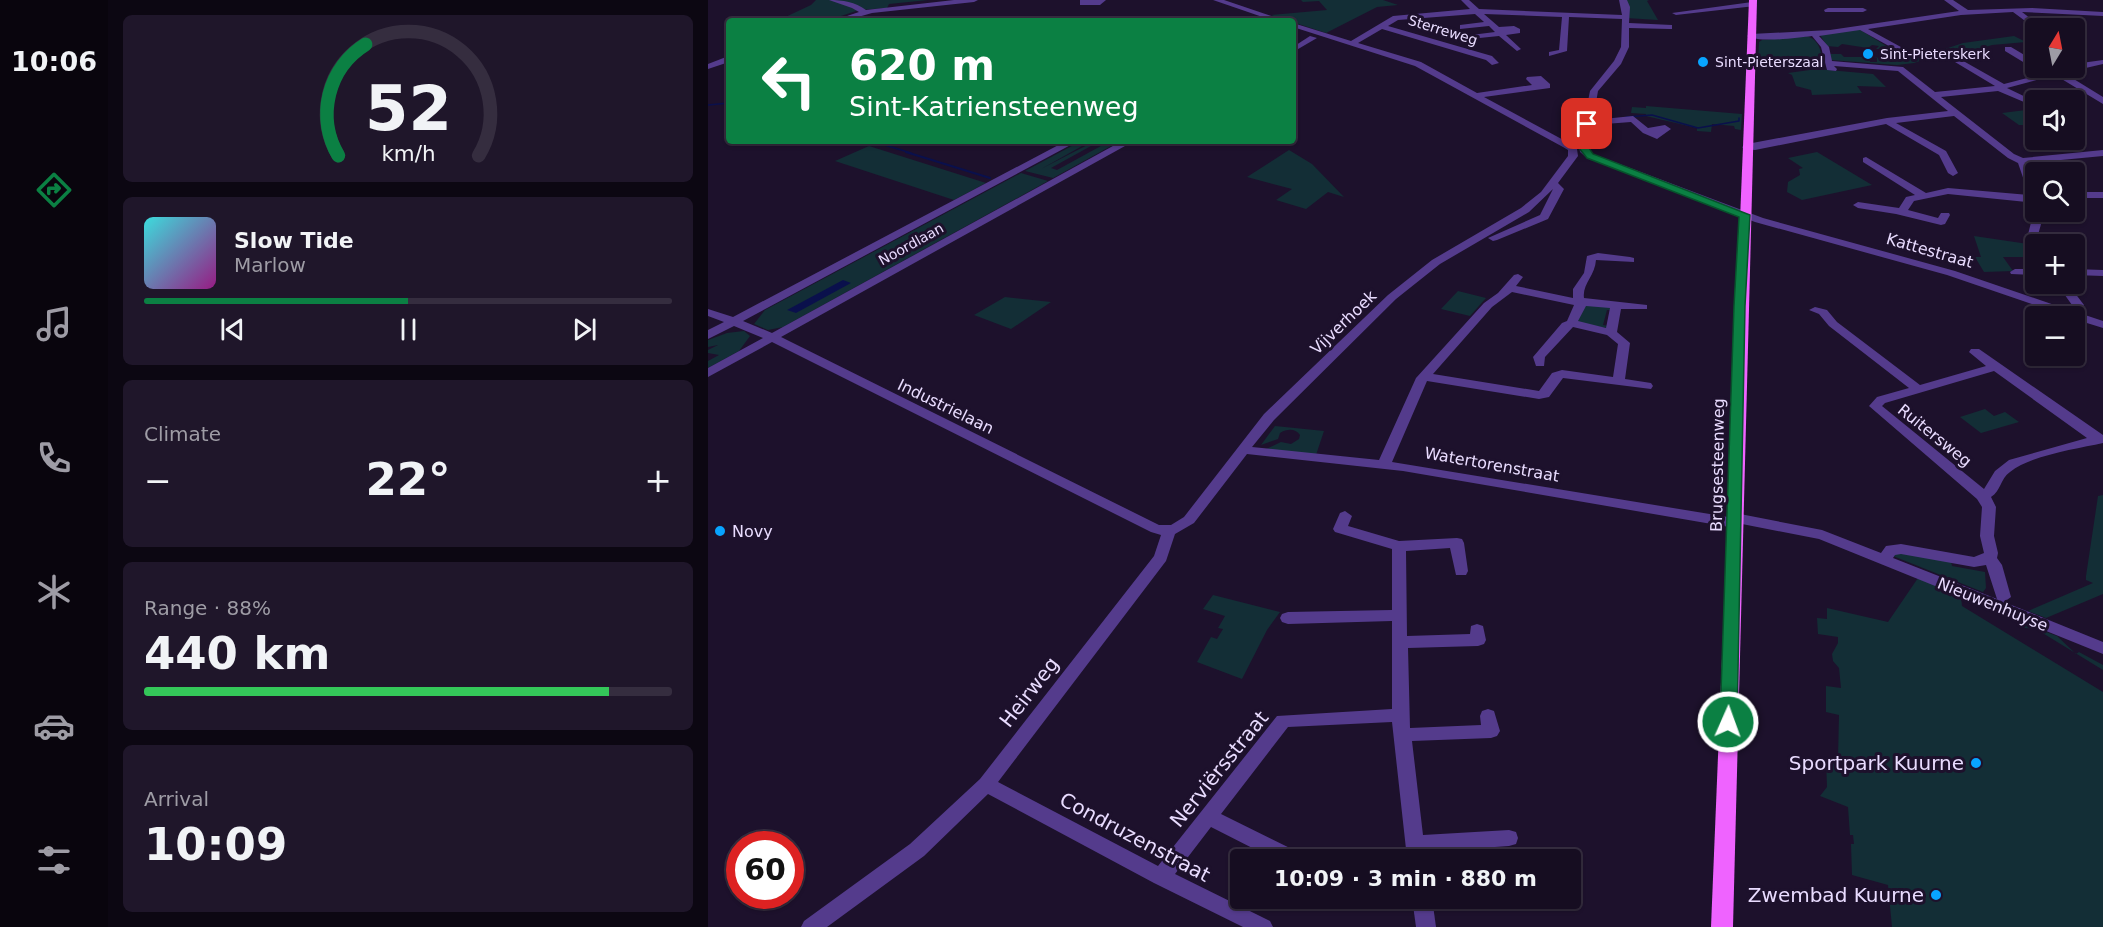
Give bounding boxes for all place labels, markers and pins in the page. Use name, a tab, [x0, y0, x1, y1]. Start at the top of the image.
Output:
place label: Sint-Pieterskerk	[1880, 46, 1991, 62]
marker: Sint-Pieterskerk	[1861, 47, 1875, 61]
place label: Sint-Pieterszaal	[1715, 54, 1823, 70]
marker: Sint-Pieterszaal	[1696, 55, 1710, 69]
pin	[1561, 98, 1612, 149]
place label: Novy	[732, 522, 773, 541]
marker: Novy	[713, 524, 727, 538]
place label: Sportpark Kuurne	[1789, 751, 1964, 775]
marker: Sportpark Kuurne	[1969, 756, 1983, 770]
place label: Zwembad Kuurne	[1748, 883, 1924, 907]
marker: Zwembad Kuurne	[1929, 888, 1943, 902]

